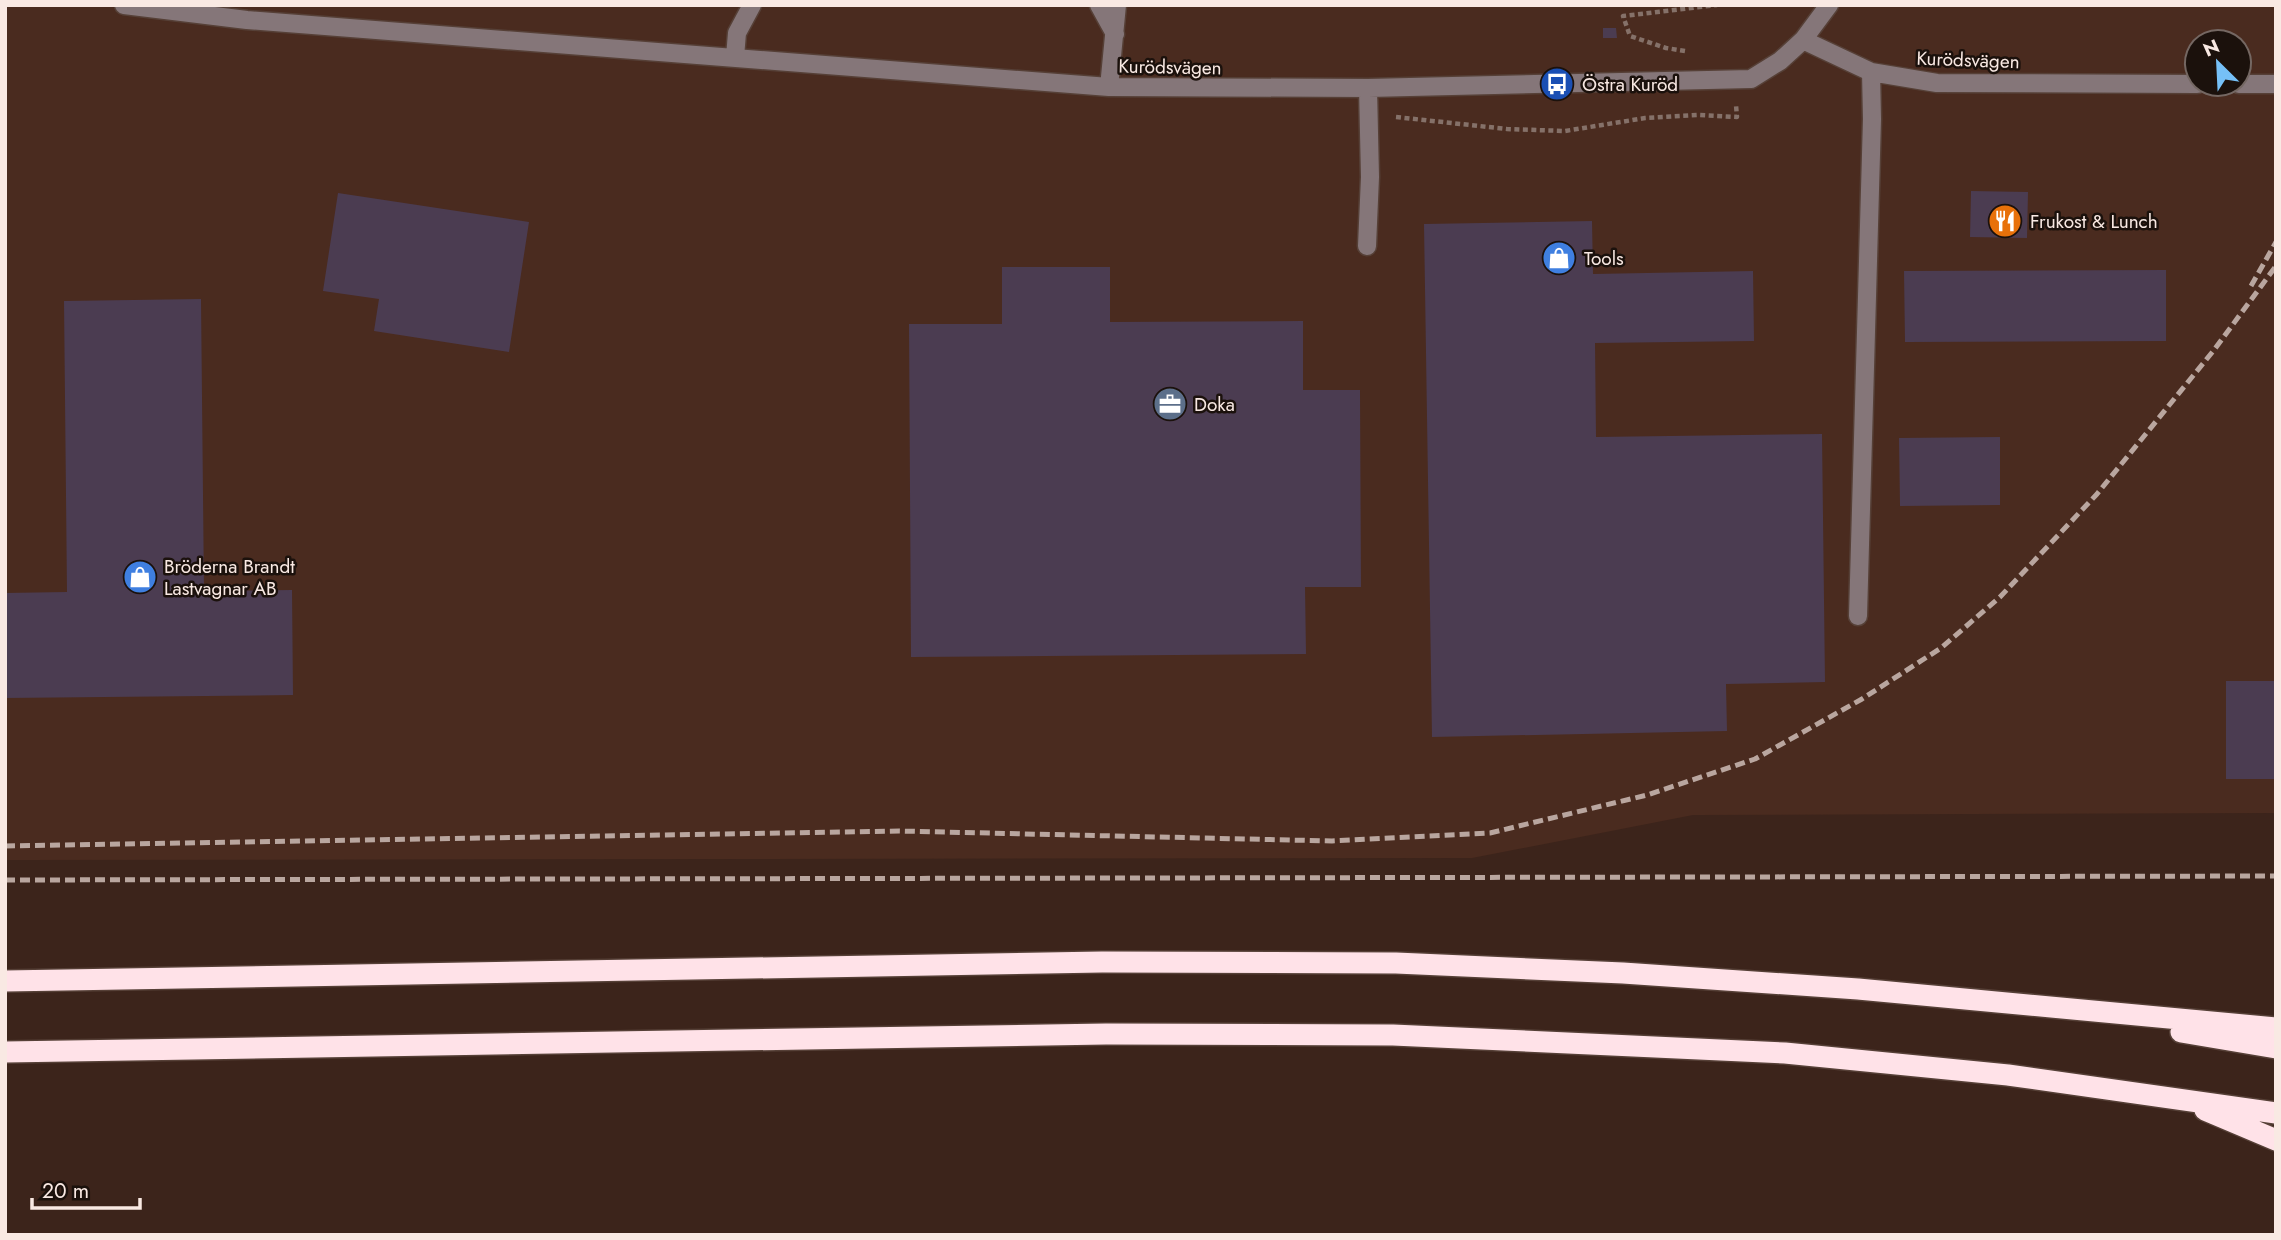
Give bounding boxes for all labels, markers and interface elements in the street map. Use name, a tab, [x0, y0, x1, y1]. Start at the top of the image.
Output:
north arrow	[2183, 28, 2253, 98]
text: N	[2199, 33, 2224, 63]
street label: Kurödsvägen	[1916, 45, 2020, 75]
street label: Kurödsvägen	[1118, 53, 1222, 81]
bus stop icon: Östra Kuröd	[1538, 65, 1576, 103]
place label: Östra Kuröd	[1582, 71, 1678, 98]
restaurant icon: Frukost & Lunch	[1986, 202, 2024, 240]
place label: Frukost & Lunch	[2030, 208, 2158, 235]
shop icon: Tools	[1540, 239, 1578, 277]
place label: Tools	[1584, 245, 1624, 272]
office icon: Doka	[1151, 385, 1189, 423]
place label: Doka	[1194, 391, 1235, 418]
place label: Bröderna Brandt Lastvagnar AB	[164, 553, 295, 602]
shop icon: Bröderna Brandt Lastvagnar AB	[121, 558, 159, 596]
scale bar	[32, 1166, 140, 1210]
text: 20 m	[42, 1176, 89, 1206]

